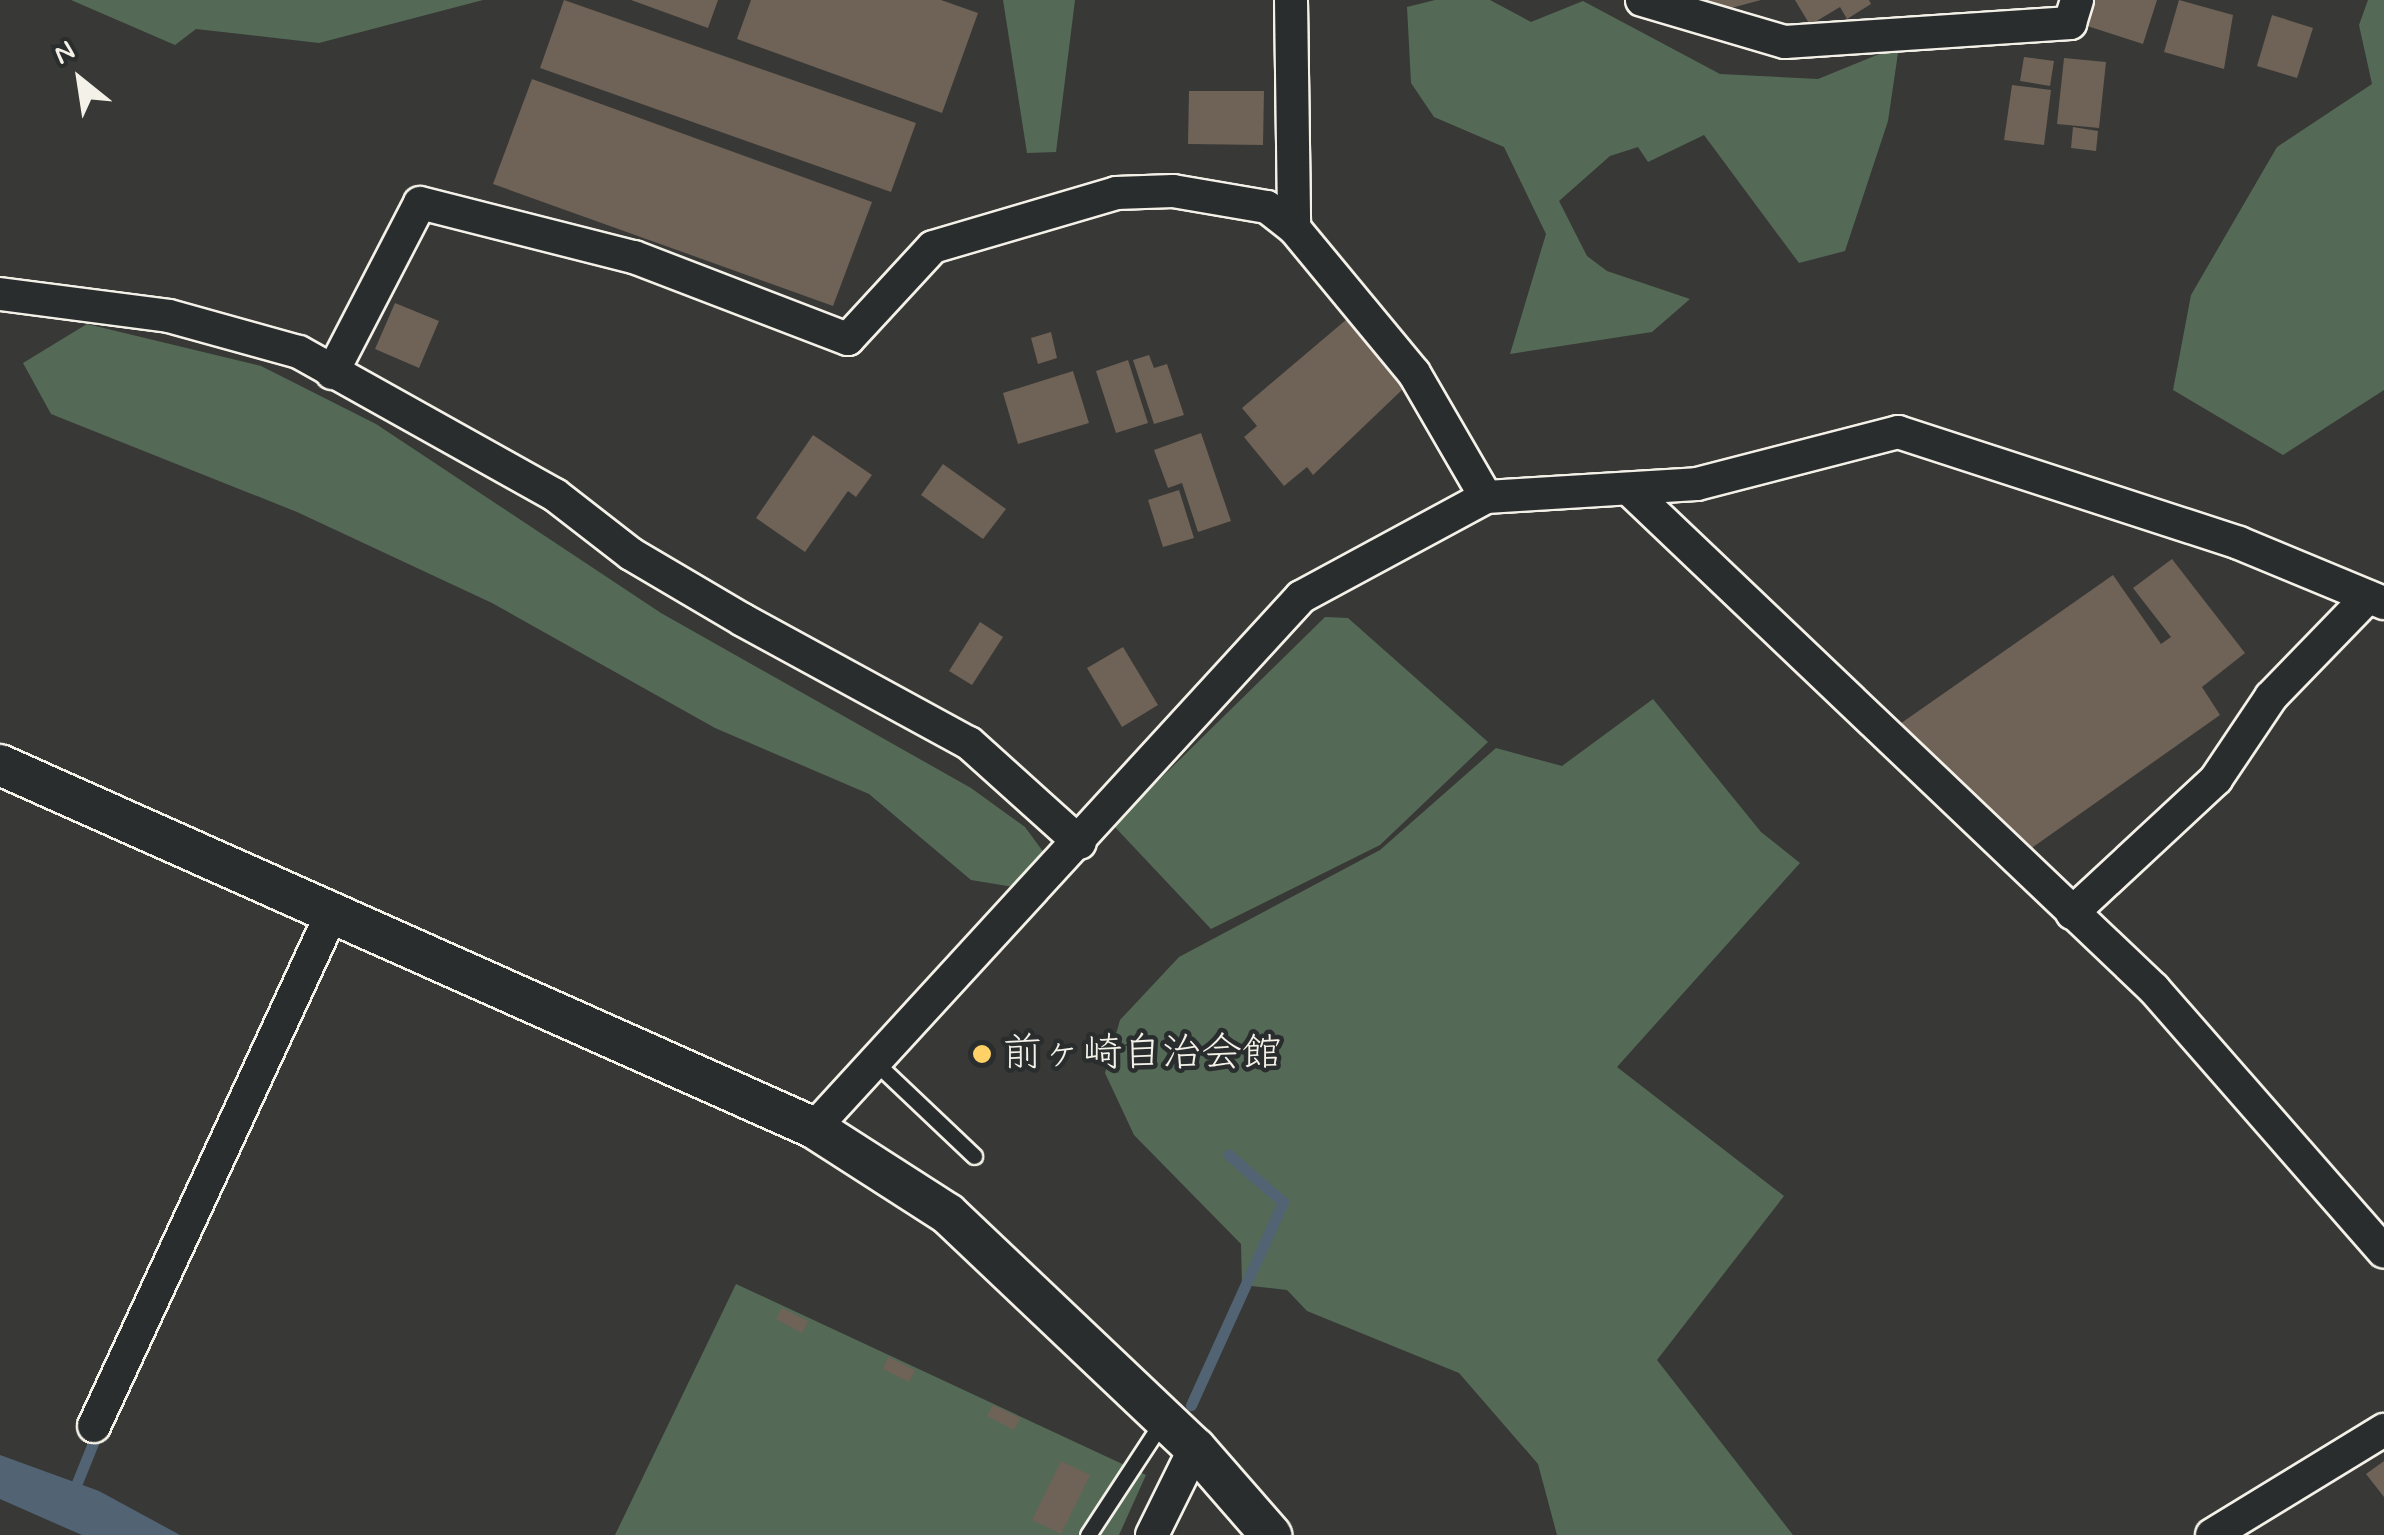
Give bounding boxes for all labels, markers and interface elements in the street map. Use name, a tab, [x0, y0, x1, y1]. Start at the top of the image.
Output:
north arrow	[30, 30, 130, 130]
text: N	[47, 33, 82, 74]
place label: 前ヶ崎自治会館	[1002, 1030, 1282, 1078]
marker: 前ヶ崎自治会館	[971, 1043, 993, 1065]

